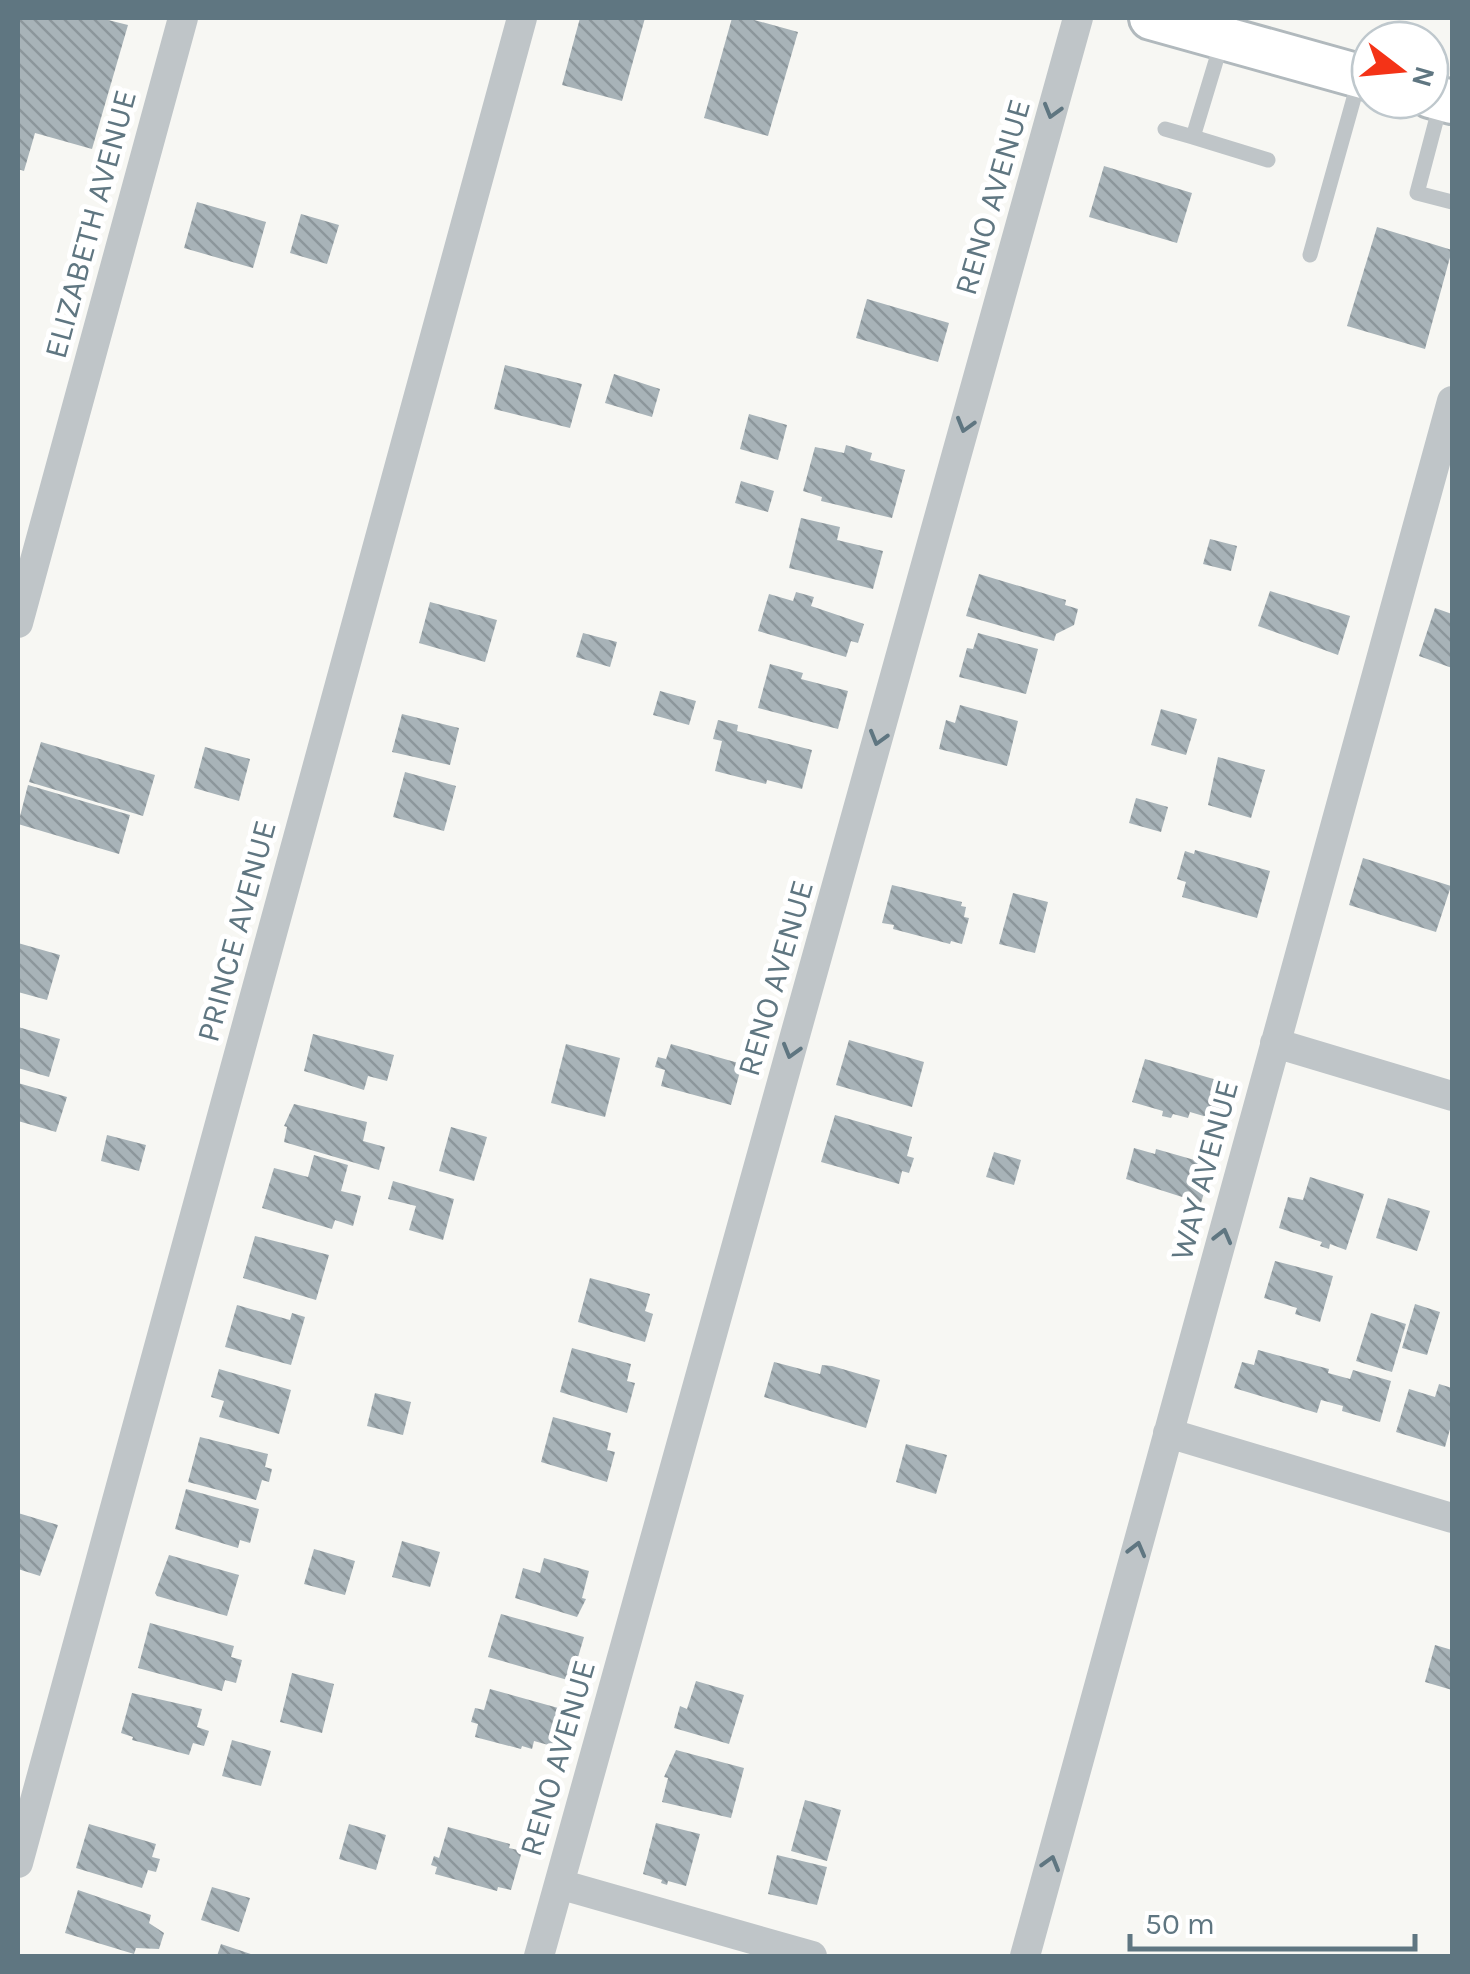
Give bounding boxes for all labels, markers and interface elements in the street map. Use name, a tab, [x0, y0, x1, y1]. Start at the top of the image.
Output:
north arrow	[1350, 20, 1450, 120]
text: N	[1405, 63, 1442, 91]
street label: ELIZABETH AVENUE	[37, 86, 144, 362]
street label: RENO AVENUE	[947, 95, 1038, 299]
one-way arrow	[1043, 102, 1064, 119]
one-way arrow	[956, 415, 977, 432]
one-way arrow	[868, 728, 889, 746]
street label: PRINCE AVENUE	[189, 816, 284, 1046]
street label: RENO AVENUE	[730, 876, 821, 1080]
one-way arrow	[781, 1042, 802, 1059]
street label: WAY AVENUE	[1163, 1076, 1246, 1264]
one-way arrow	[1211, 1228, 1232, 1245]
one-way arrow	[1125, 1541, 1146, 1558]
street label: RENO AVENUE	[512, 1656, 603, 1860]
one-way arrow	[1039, 1854, 1060, 1872]
scale bar	[1130, 1889, 1415, 1951]
text: 50 m	[1145, 1906, 1215, 1942]

